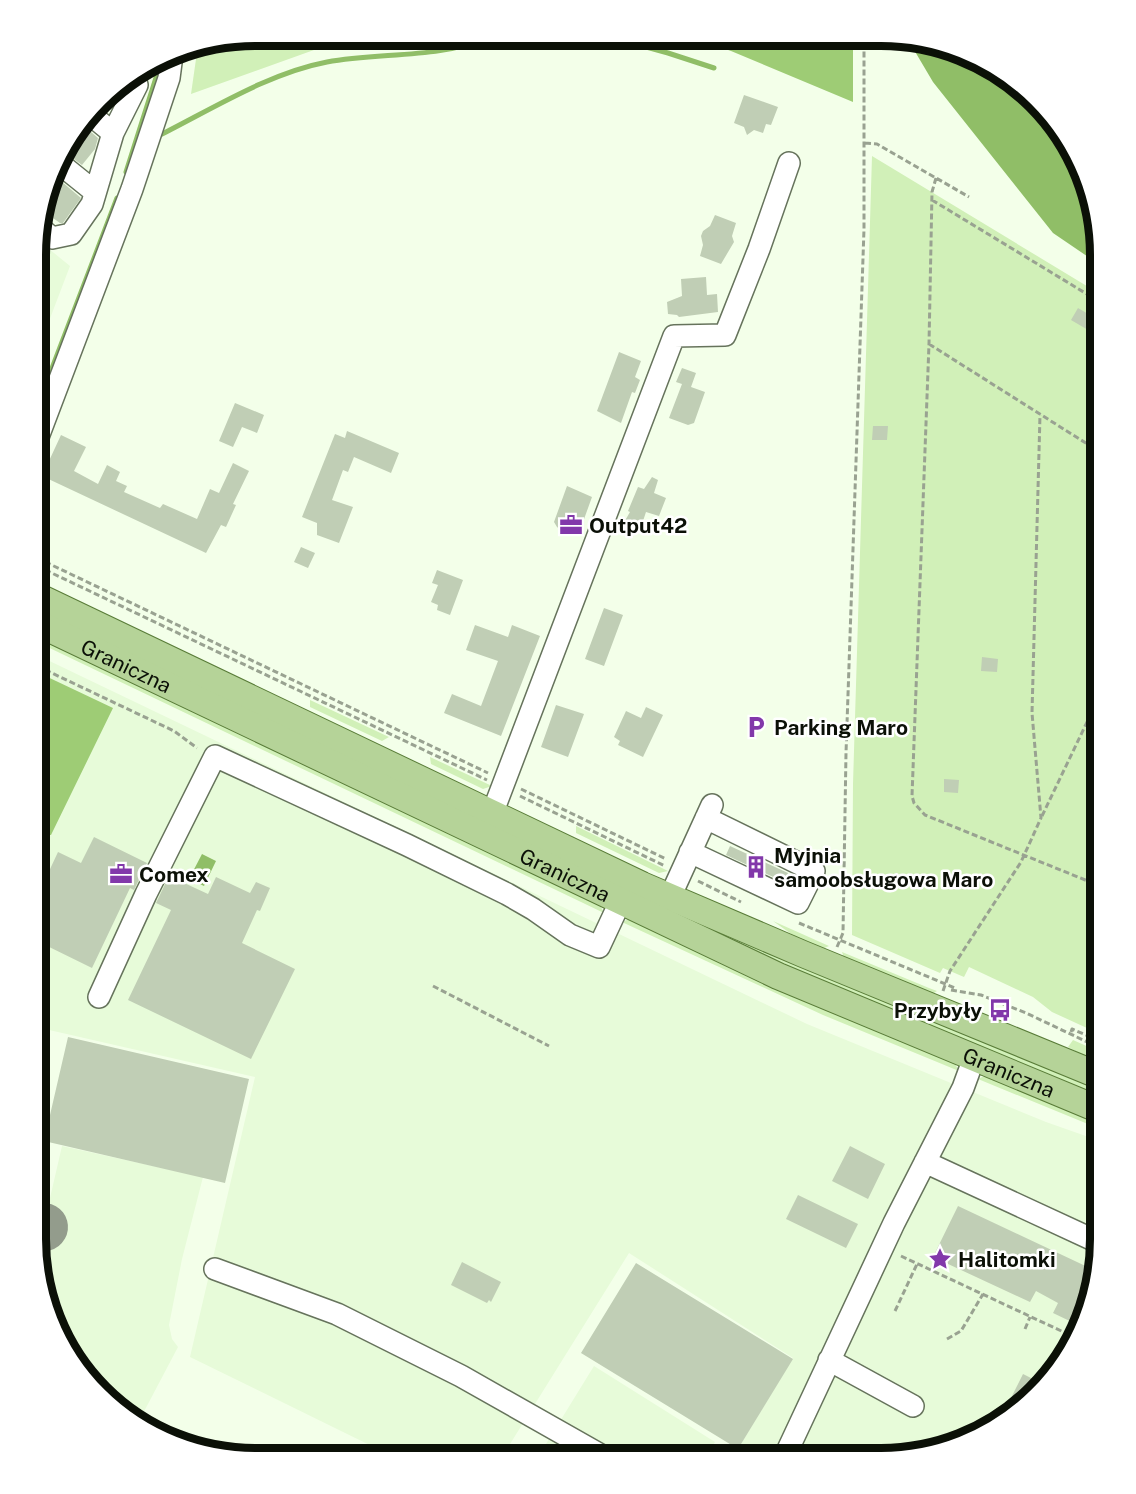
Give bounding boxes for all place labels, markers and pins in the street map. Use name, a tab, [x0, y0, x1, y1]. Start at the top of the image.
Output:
office icon: Output42	[558, 512, 584, 538]
place label: Output42	[589, 513, 687, 538]
parking icon: Parking Maro	[743, 714, 769, 740]
place label: Parking Maro	[774, 715, 908, 740]
place label: Myjnia samoobsługowa Maro	[774, 843, 993, 892]
building icon: Myjnia samoobsługowa Maro	[743, 854, 769, 880]
office icon: Comex	[108, 861, 134, 887]
place label: Comex	[139, 862, 209, 887]
bus stop icon: Przybyły	[987, 997, 1013, 1023]
place label: Przybyły	[894, 998, 982, 1023]
place icon: Halitomki	[927, 1246, 953, 1272]
place label: Halitomki	[958, 1247, 1056, 1272]

